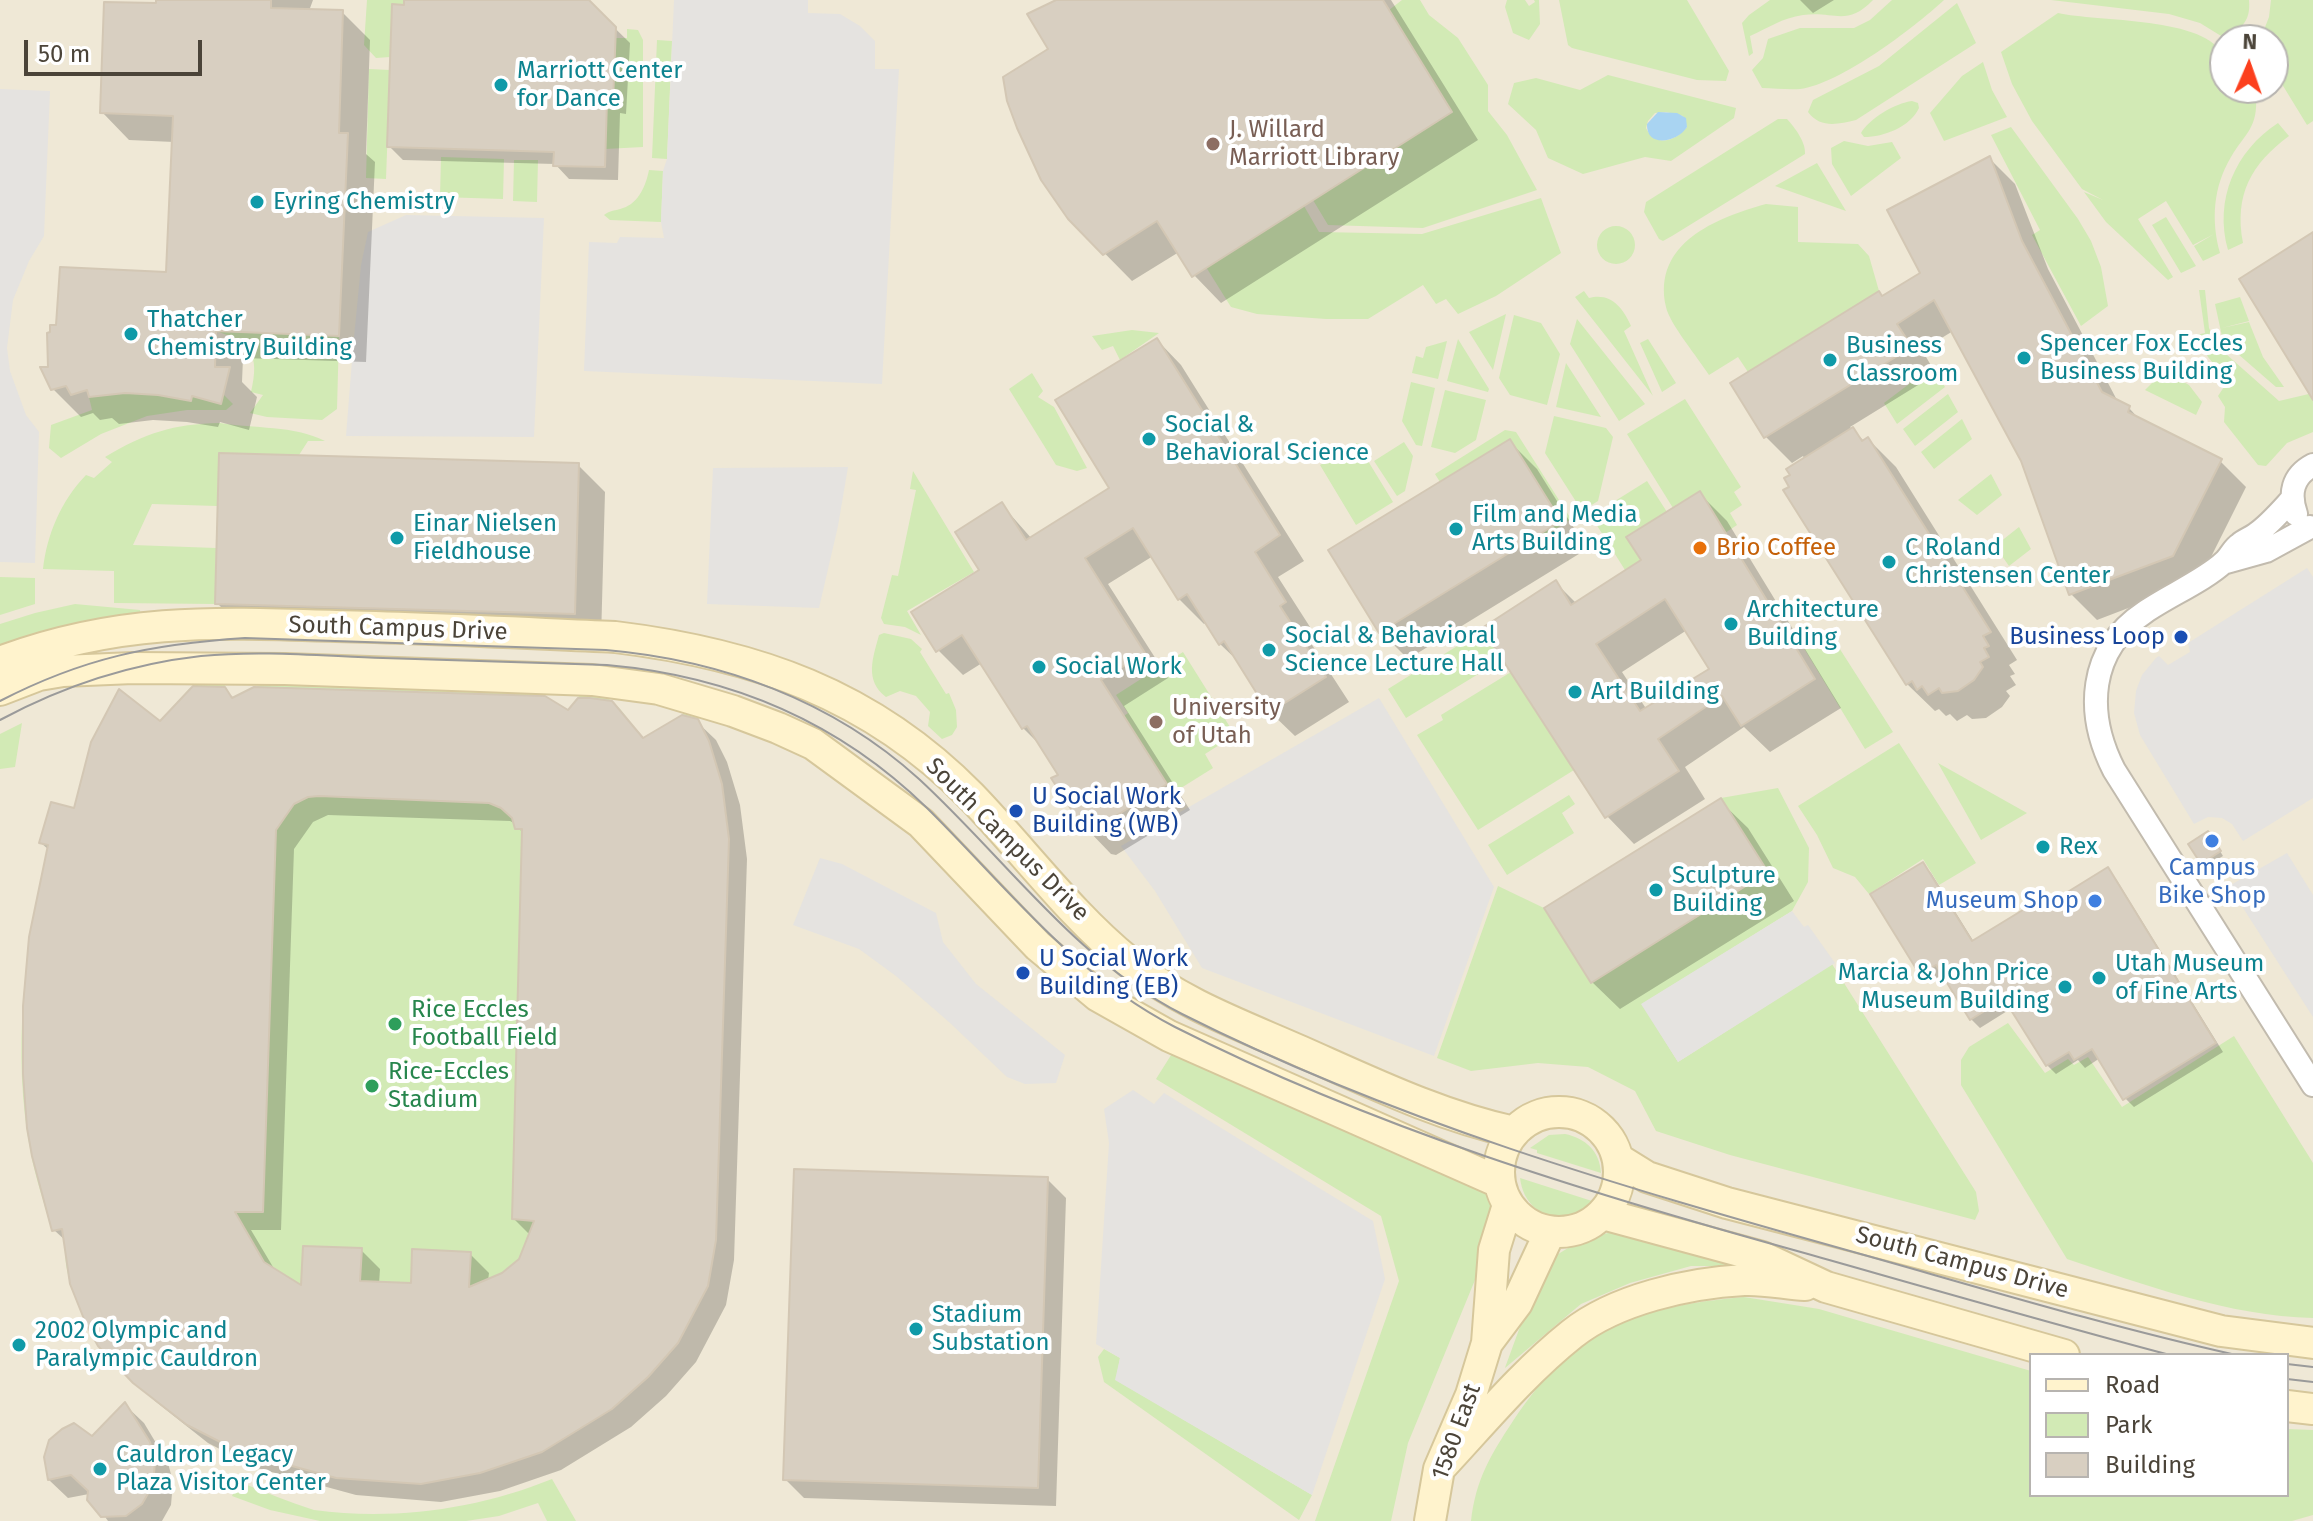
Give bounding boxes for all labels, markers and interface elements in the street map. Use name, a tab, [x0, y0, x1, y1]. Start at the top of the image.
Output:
scale bar	[28, 24, 206, 74]
north arrow	[2209, 24, 2289, 104]
text: N	[2242, 28, 2258, 55]
text: 50 m	[38, 40, 90, 68]
place label: Marriott Center for Dance	[517, 57, 682, 113]
marker: Marriott Center for Dance	[492, 76, 510, 94]
place label: J. Willard Marriott Library	[1229, 116, 1399, 172]
marker: J. Willard Marriott Library	[1204, 135, 1222, 153]
place label: Eyring Chemistry	[273, 188, 455, 216]
marker: Eyring Chemistry	[248, 193, 266, 211]
place label: Thatcher Chemistry Building	[147, 306, 352, 362]
marker: Thatcher Chemistry Building	[122, 325, 140, 343]
place label: Spencer Fox Eccles Business Building	[2040, 330, 2243, 386]
place label: Business Classroom	[1846, 332, 1958, 388]
marker: Spencer Fox Eccles Business Building	[2015, 349, 2033, 367]
marker: Business Classroom	[1821, 351, 1839, 369]
place label: Social & Behavioral Science	[1165, 411, 1369, 467]
marker: Social & Behavioral Science	[1140, 430, 1158, 448]
place label: Film and Media Arts Building	[1472, 501, 1637, 557]
place label: Einar Nielsen Fieldhouse	[413, 510, 557, 566]
marker: Film and Media Arts Building	[1447, 520, 1465, 538]
marker: Einar Nielsen Fieldhouse	[388, 529, 406, 547]
place label: Brio Coffee	[1716, 534, 1836, 562]
place label: C Roland Christensen Center	[1905, 534, 2110, 590]
marker: Brio Coffee	[1691, 539, 1709, 557]
marker: C Roland Christensen Center	[1880, 553, 1898, 571]
place label: Architecture Building	[1747, 596, 1879, 652]
street label: South Campus Drive	[288, 611, 508, 647]
marker: Architecture Building	[1722, 615, 1740, 633]
place label: Social & Behavioral Science Lecture Hall	[1285, 622, 1504, 678]
place label: Business Loop	[2009, 623, 2165, 651]
marker: Business Loop	[2172, 628, 2190, 646]
marker: Social & Behavioral Science Lecture Hall	[1260, 641, 1278, 659]
place label: Social Work	[1055, 653, 1182, 681]
marker: Social Work	[1030, 658, 1048, 676]
place label: Art Building	[1591, 678, 1719, 706]
marker: Art Building	[1566, 683, 1584, 701]
place label: University of Utah	[1172, 694, 1281, 750]
marker: University of Utah	[1147, 713, 1165, 731]
street label: South Campus Drive	[919, 752, 1095, 928]
place label: U Social Work Building (WB)	[1032, 783, 1181, 839]
marker: U Social Work Building (WB)	[1007, 802, 1025, 820]
marker: Campus Bike Shop	[2203, 832, 2221, 850]
place label: Rex	[2059, 833, 2098, 861]
marker: Rex	[2034, 838, 2052, 856]
place label: Campus Bike Shop	[2158, 854, 2266, 910]
place label: Sculpture Building	[1672, 862, 1776, 918]
marker: Sculpture Building	[1647, 881, 1665, 899]
place label: Museum Shop	[1926, 887, 2079, 915]
marker: Museum Shop	[2086, 892, 2104, 910]
place label: U Social Work Building (EB)	[1039, 945, 1188, 1001]
place label: Utah Museum of Fine Arts	[2115, 950, 2264, 1006]
place label: Marcia & John Price Museum Building	[1838, 959, 2049, 1015]
marker: U Social Work Building (EB)	[1014, 964, 1032, 982]
marker: Utah Museum of Fine Arts	[2090, 969, 2108, 987]
marker: Marcia & John Price Museum Building	[2056, 978, 2074, 996]
place label: Rice Eccles Football Field	[411, 996, 558, 1052]
marker: Rice Eccles Football Field	[386, 1015, 404, 1033]
place label: Rice-Eccles Stadium	[388, 1058, 509, 1114]
marker: Rice-Eccles Stadium	[363, 1077, 381, 1095]
street label: South Campus Drive	[1852, 1221, 2072, 1305]
place label: Stadium Substation	[932, 1301, 1050, 1357]
place label: 2002 Olympic and Paralympic Cauldron	[35, 1317, 258, 1373]
marker: Stadium Substation	[907, 1320, 925, 1338]
marker: 2002 Olympic and Paralympic Cauldron	[10, 1336, 28, 1354]
legend	[2029, 1353, 2289, 1497]
text: Road	[2105, 1371, 2160, 1399]
street label: 1580 East	[1426, 1380, 1488, 1484]
text: Park	[2105, 1411, 2152, 1439]
place label: Cauldron Legacy Plaza Visitor Center	[116, 1441, 326, 1497]
text: Building	[2105, 1451, 2195, 1479]
marker: Cauldron Legacy Plaza Visitor Center	[91, 1460, 109, 1478]

